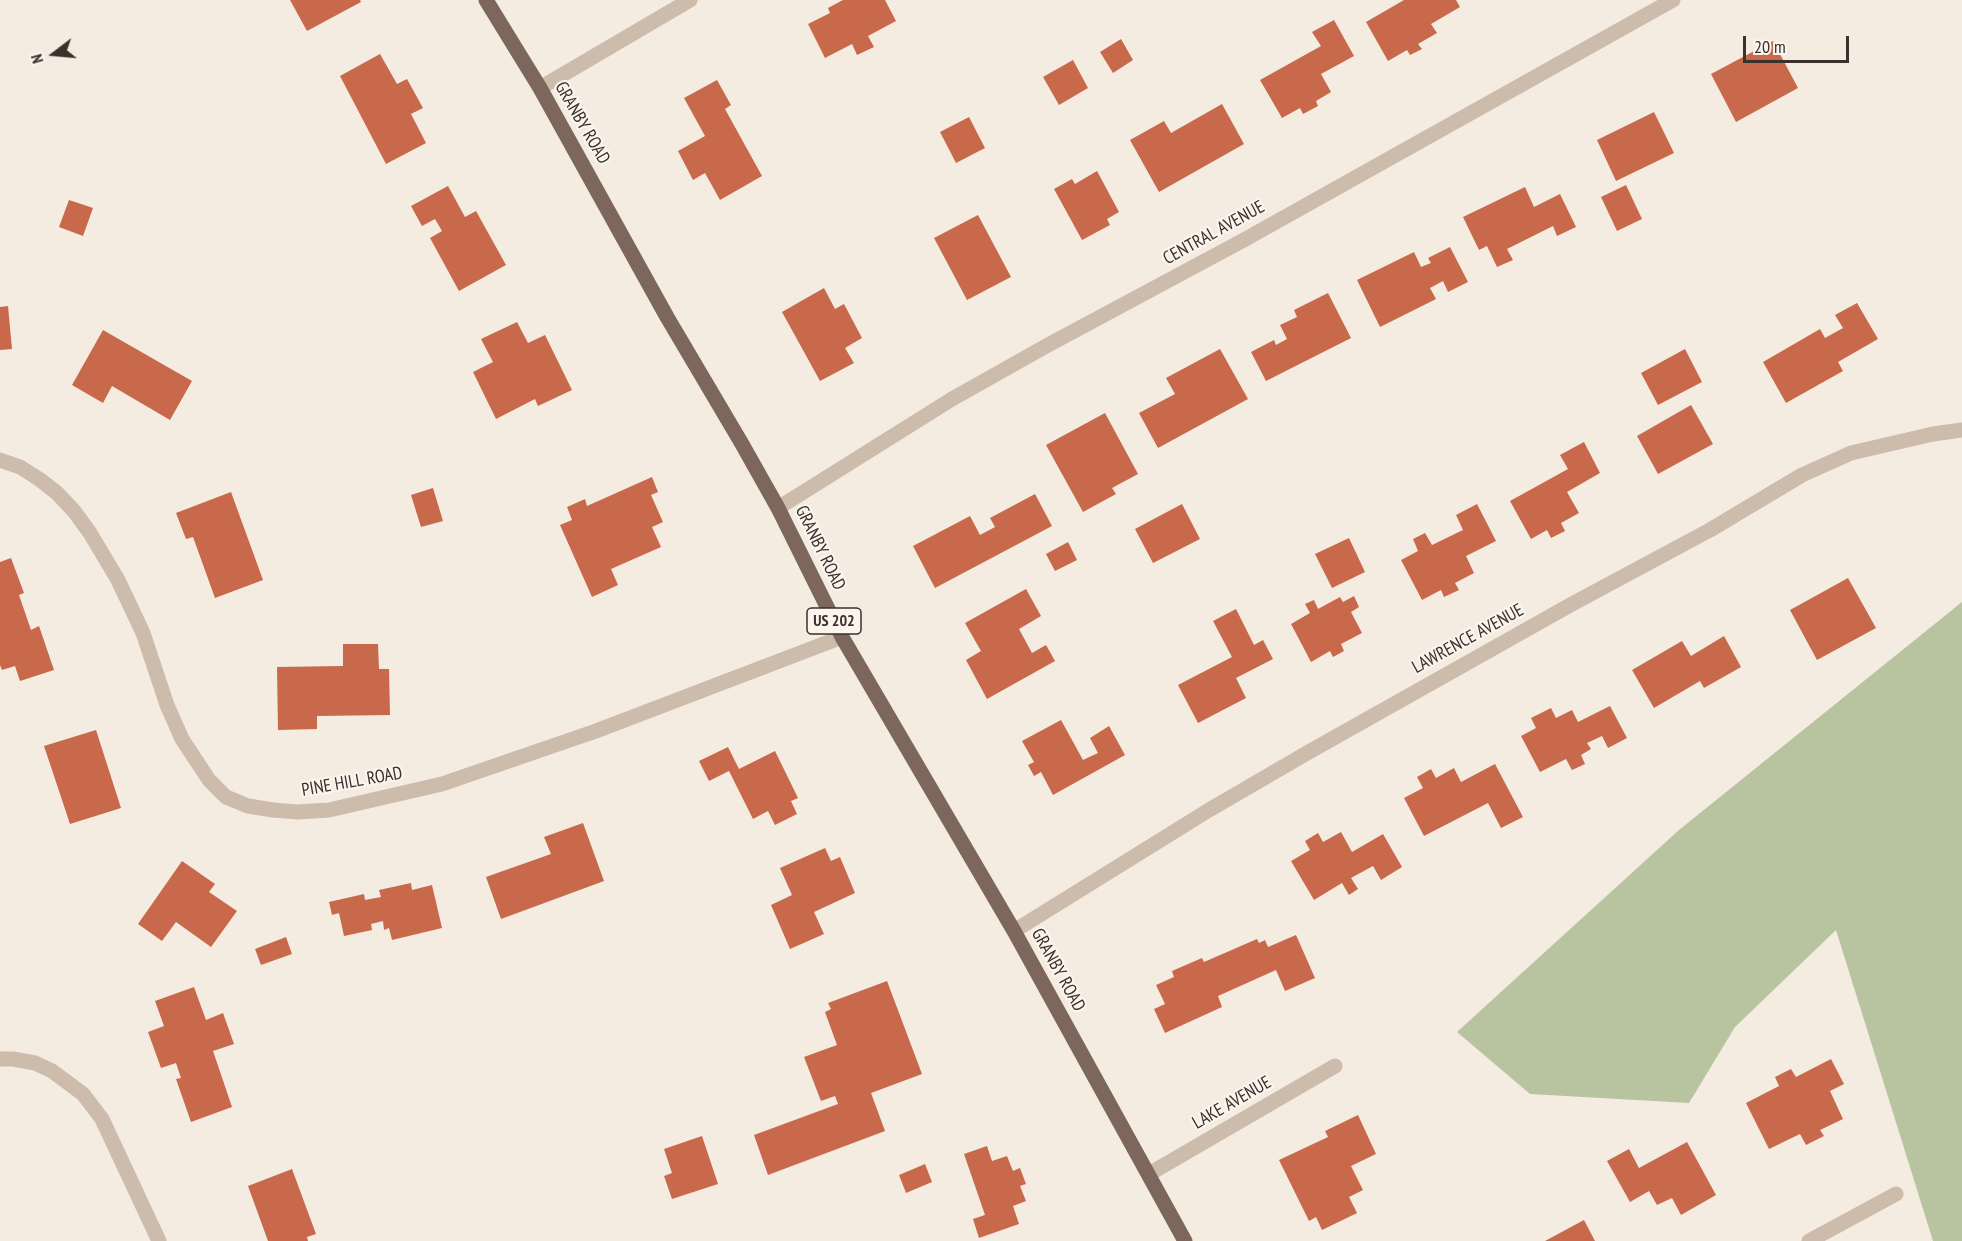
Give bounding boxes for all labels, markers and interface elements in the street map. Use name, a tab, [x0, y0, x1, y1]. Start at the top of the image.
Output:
north arrow	[24, 24, 84, 84]
scale bar	[1746, 24, 1852, 62]
text: 20 m	[1754, 35, 1786, 58]
text: N	[26, 52, 48, 66]
street label: GRANBY ROAD	[550, 78, 614, 168]
street label: CENTRAL AVENUE	[1160, 196, 1268, 270]
street label: GRANBY ROAD	[790, 502, 850, 594]
street label: LAWRENCE AVENUE	[1408, 599, 1528, 679]
road number: US 202	[807, 608, 861, 634]
street label: PINE HILL ROAD	[300, 763, 404, 801]
street label: GRANBY ROAD	[1026, 925, 1090, 1015]
street label: LAKE AVENUE	[1189, 1072, 1275, 1134]

